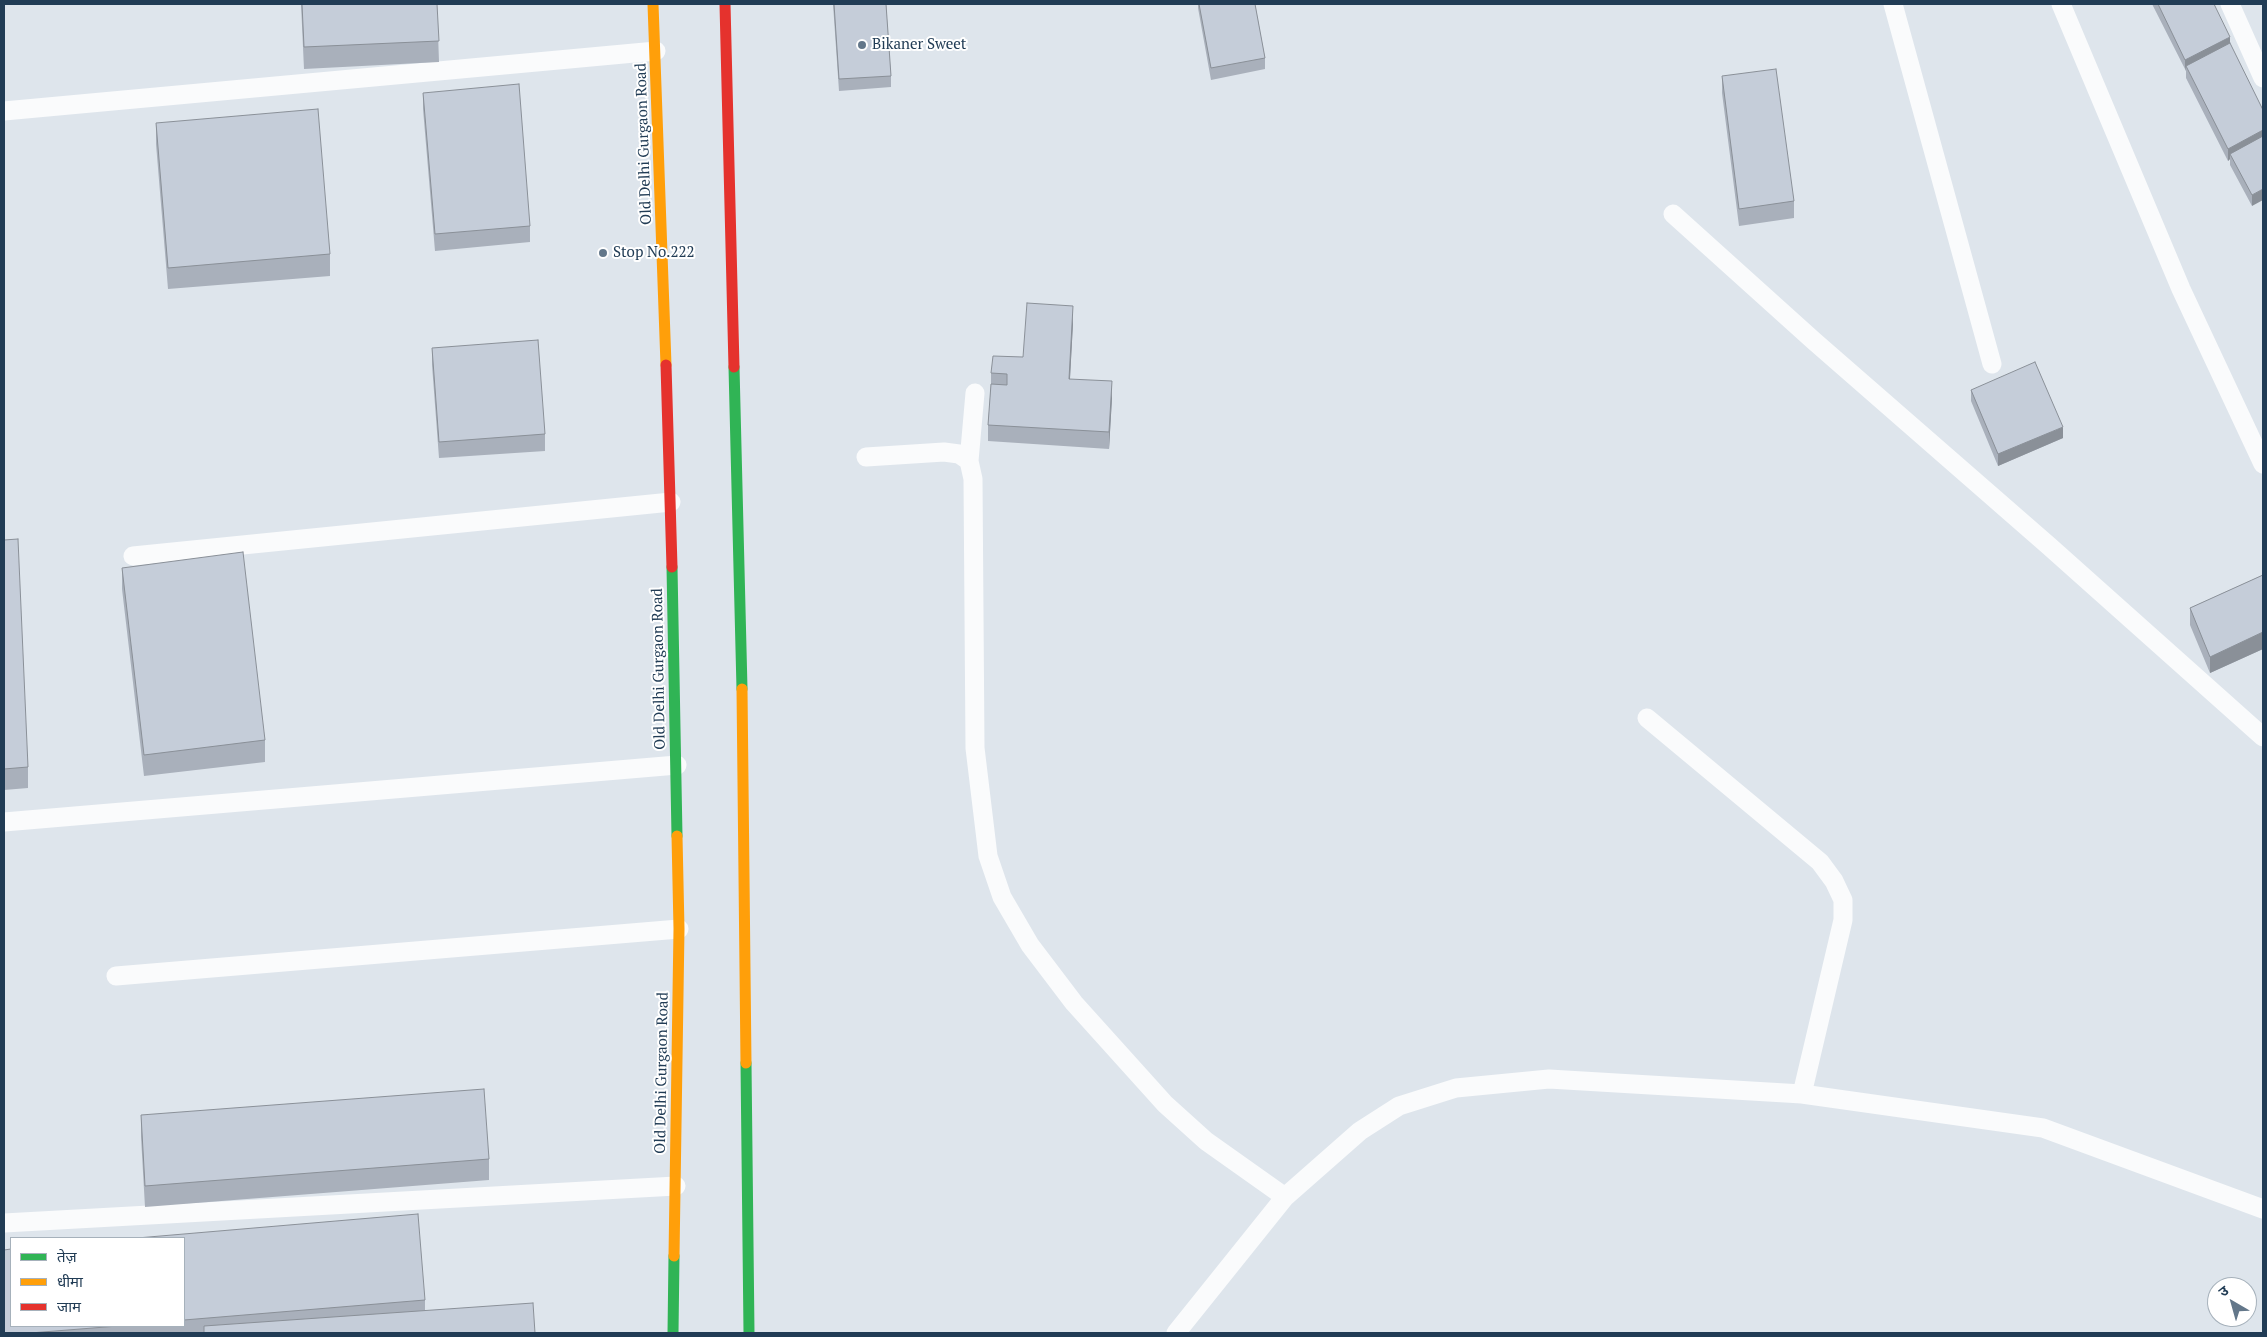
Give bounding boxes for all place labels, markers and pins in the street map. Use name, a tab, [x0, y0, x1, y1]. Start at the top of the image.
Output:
place label: Bikaner Sweet	[872, 36, 966, 54]
marker: Bikaner Sweet	[856, 39, 868, 51]
place label: Stop No.222	[613, 244, 694, 262]
marker: Stop No.222	[597, 247, 609, 259]

